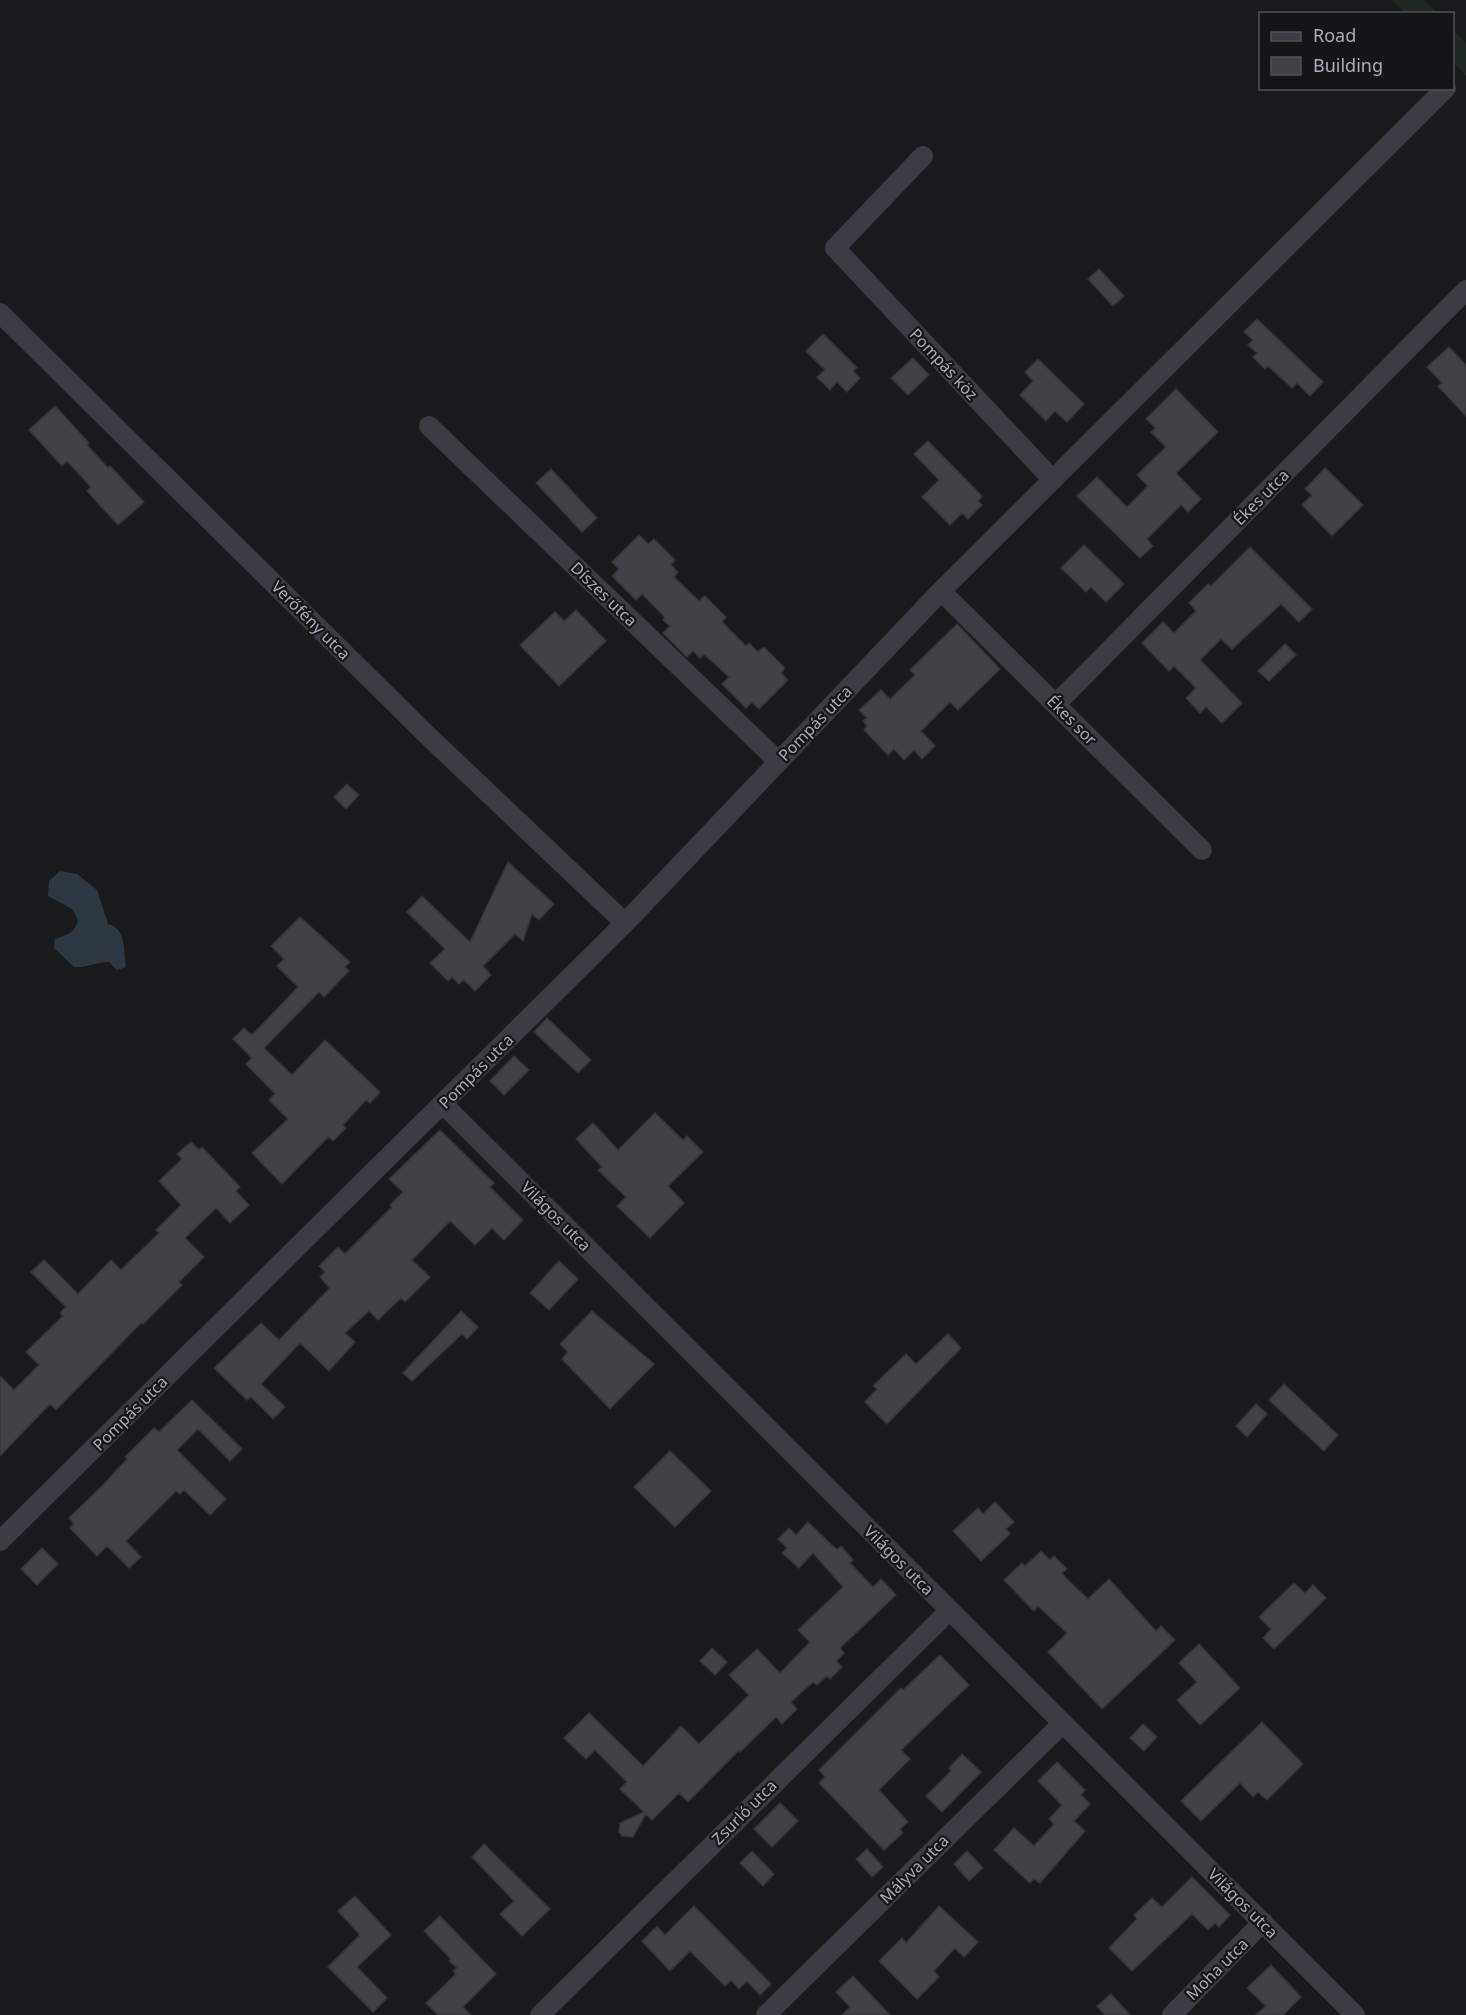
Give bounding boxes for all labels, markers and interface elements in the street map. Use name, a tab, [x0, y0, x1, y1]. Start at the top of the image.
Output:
legend	[1259, 12, 1454, 90]
text: Road	[1313, 23, 1356, 47]
text: Building	[1313, 53, 1383, 77]
street label: Pompás köz	[905, 323, 983, 405]
street label: Ékes utca	[1228, 464, 1294, 530]
street label: Díszes utca	[566, 557, 642, 631]
street label: Verőfény utca	[267, 576, 355, 664]
street label: Pompás utca	[773, 680, 857, 766]
street label: Ékes sor	[1042, 690, 1102, 750]
street label: Pompás utca	[434, 1029, 518, 1113]
street label: Világos utca	[516, 1176, 596, 1256]
street label: Pompás utca	[88, 1371, 172, 1455]
street label: Világos utca	[859, 1520, 939, 1600]
street label: Zsurló utca	[707, 1775, 781, 1849]
street label: Mályva utca	[875, 1830, 953, 1908]
street label: Világos utca	[1203, 1863, 1283, 1943]
street label: Moha utca	[1181, 1933, 1253, 2005]

